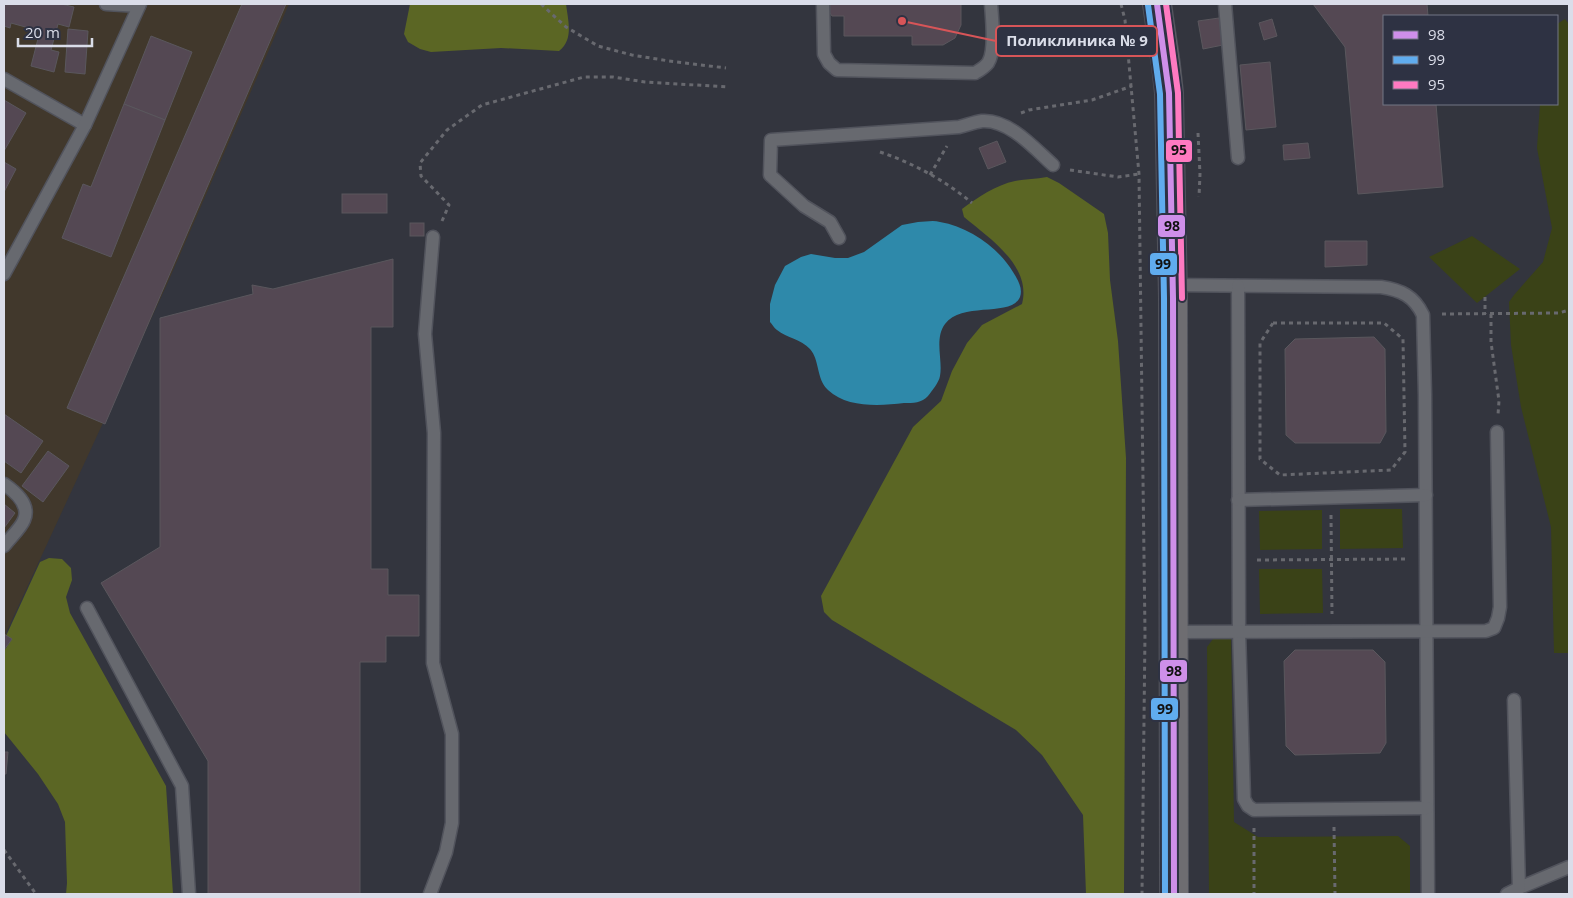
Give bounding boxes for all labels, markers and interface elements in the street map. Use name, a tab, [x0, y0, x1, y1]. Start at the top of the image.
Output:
scale bar	[18, 15, 91, 47]
legend	[1383, 15, 1558, 105]
text: 20 m	[25, 22, 60, 42]
text: 98	[1428, 24, 1445, 44]
callout: Поликлиника № 9	[996, 26, 1157, 56]
text: Поликлиника № 9	[1006, 30, 1148, 50]
text: 99	[1428, 49, 1445, 69]
text: 95	[1428, 74, 1445, 94]
line badge: 95	[1165, 139, 1193, 163]
text: 95	[1171, 140, 1187, 159]
line badge: 98	[1157, 214, 1186, 238]
text: 98	[1164, 216, 1180, 235]
line badge: 99	[1149, 252, 1178, 276]
text: 99	[1155, 254, 1171, 273]
line badge: 98	[1159, 659, 1188, 683]
text: 98	[1166, 661, 1182, 680]
line badge: 99	[1150, 697, 1179, 721]
text: 99	[1157, 699, 1173, 718]

